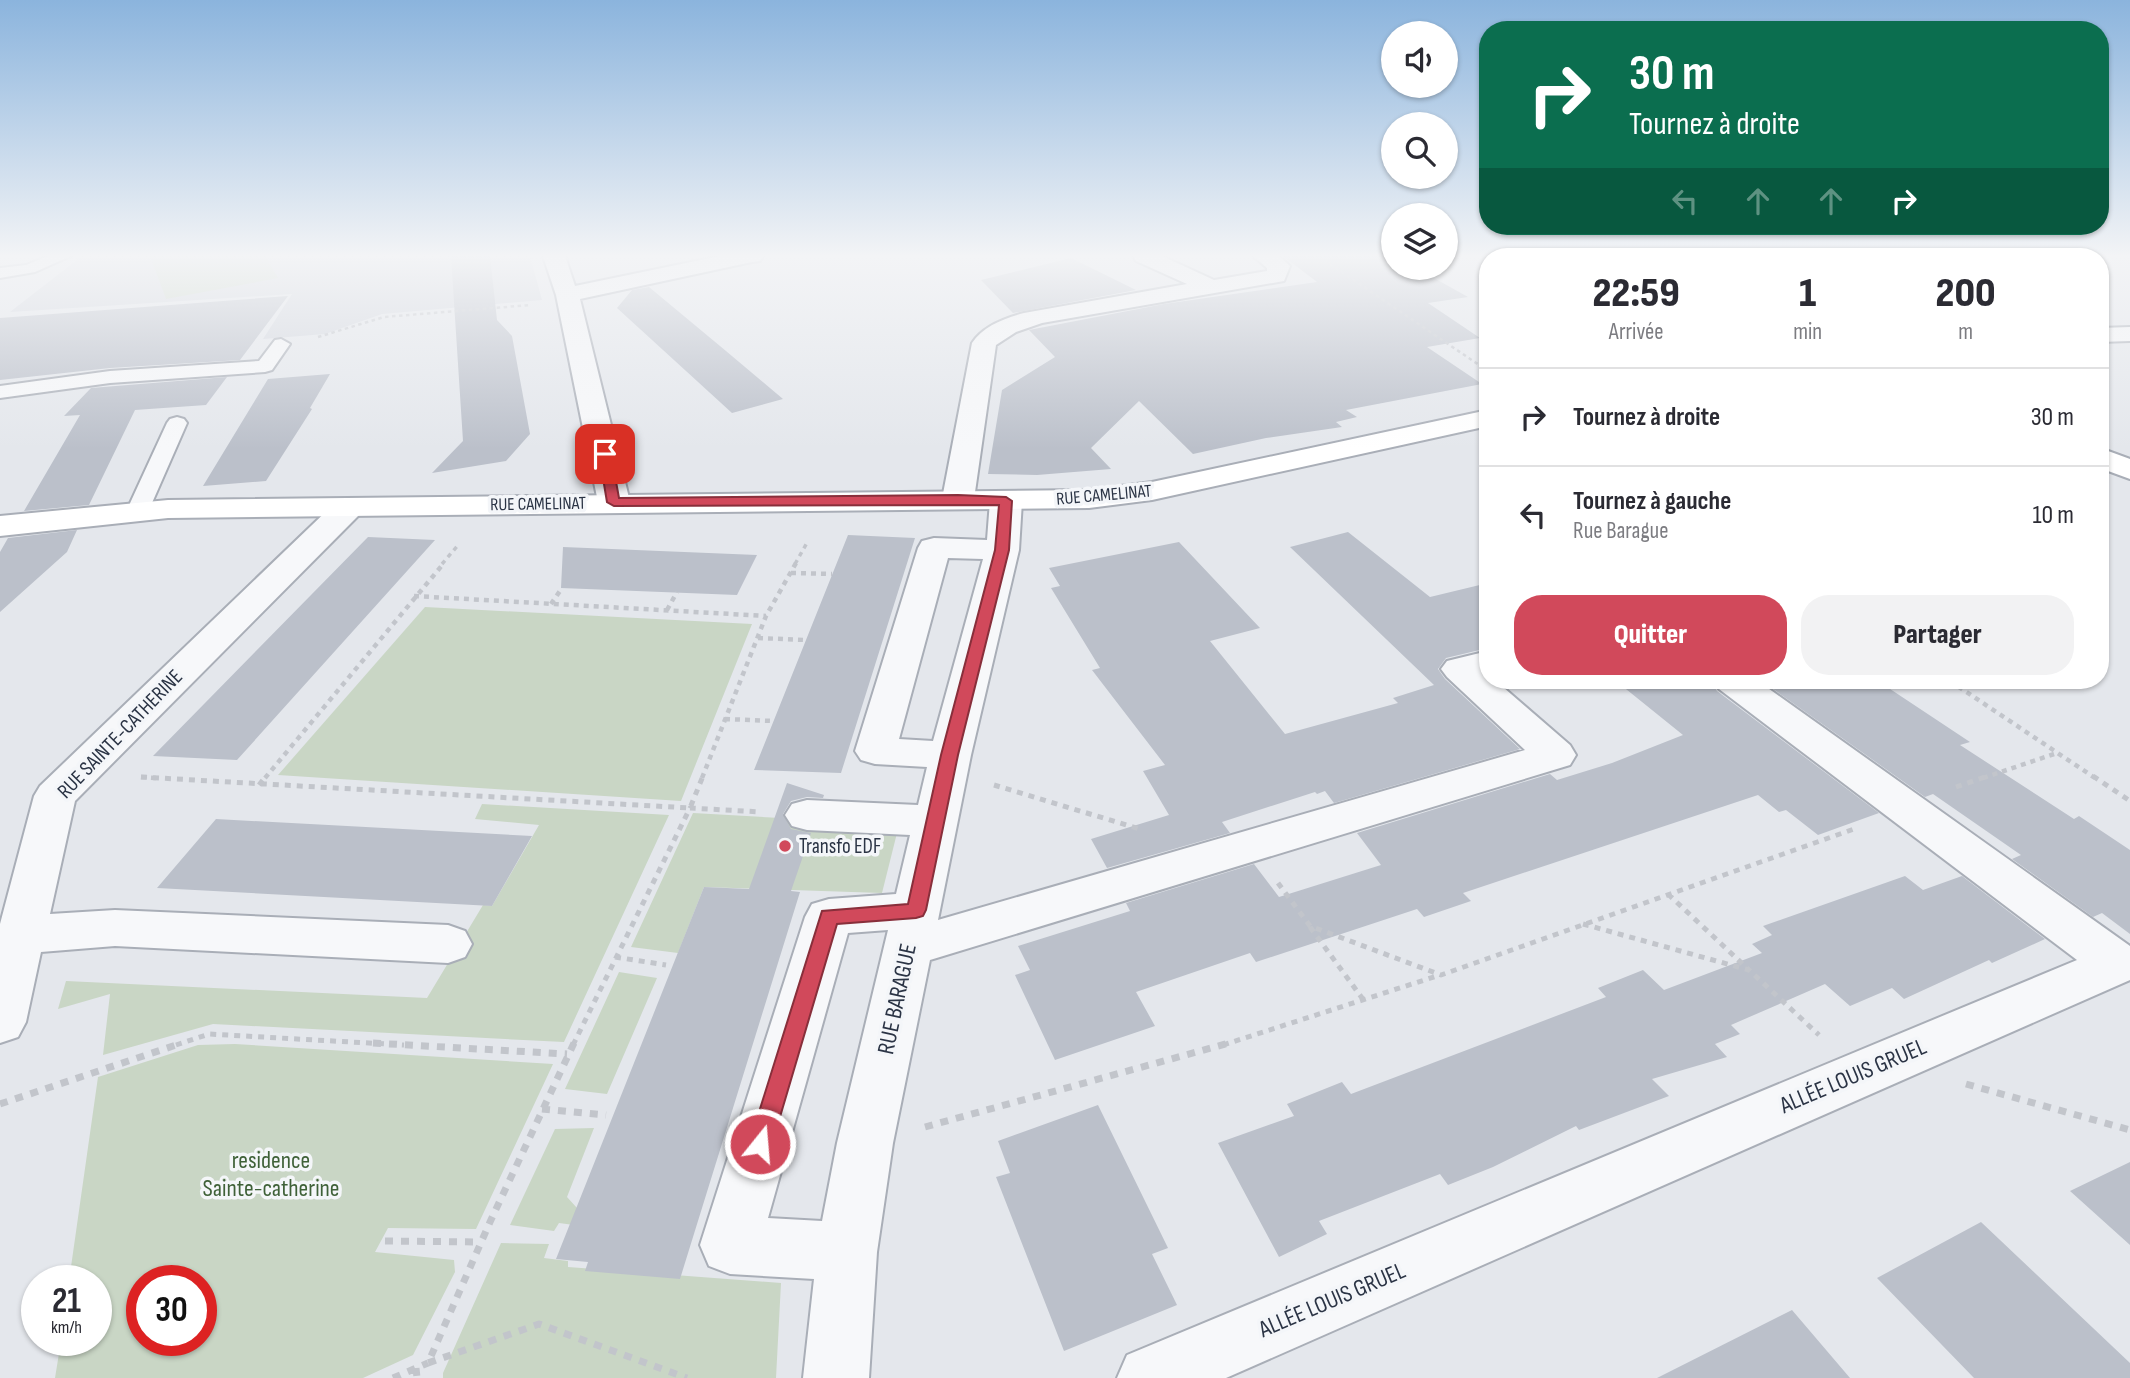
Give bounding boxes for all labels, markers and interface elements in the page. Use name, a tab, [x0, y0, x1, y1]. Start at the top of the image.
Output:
map controls	[1381, 21, 1458, 280]
button: sound	[1381, 21, 1458, 98]
text: 30 m	[1629, 45, 1714, 104]
icon: right	[1514, 49, 1605, 140]
text: Tournez à droite	[1629, 105, 1800, 144]
button: search	[1381, 112, 1458, 189]
icon: left	[1666, 182, 1704, 220]
icon: ahead	[1739, 182, 1777, 220]
icon: ahead	[1812, 182, 1850, 220]
icon: right	[1885, 182, 1923, 220]
button: layers	[1381, 203, 1458, 280]
text: 22:59	[1592, 268, 1680, 319]
text: 1	[1799, 268, 1816, 319]
text: 200	[1936, 268, 1996, 319]
text: Arrivée	[1609, 318, 1664, 346]
text: min	[1793, 318, 1822, 346]
text: m	[1958, 318, 1973, 346]
icon: right	[1514, 398, 1552, 436]
text: Tournez à droite	[1573, 402, 1720, 433]
text: 30 m	[2031, 402, 2074, 433]
pin	[575, 424, 635, 484]
icon: arrive	[586, 435, 624, 473]
street label: RUE CAMELINAT	[1055, 480, 1153, 510]
text: Tournez à gauche	[1573, 486, 1731, 517]
street label: RUE CAMELINAT	[490, 493, 586, 515]
icon: left	[1514, 496, 1552, 534]
text: 10 m	[2032, 500, 2074, 531]
text: Rue Barague	[1573, 517, 1668, 545]
button: Quitter	[1514, 595, 1787, 675]
button: Partager	[1801, 595, 2074, 675]
street label: RUE SAINTE-CATHERINE	[52, 664, 188, 804]
place label: Transfo EDF	[799, 834, 881, 859]
marker: Transfo EDF	[777, 838, 793, 854]
street label: RUE BARAGUE	[871, 941, 923, 1057]
street label: ALLÉE LOUIS GRUEL	[1774, 1032, 1931, 1120]
position arrow	[723, 1107, 797, 1181]
park label: residence Sainte-catherine	[202, 1146, 340, 1203]
street label: ALLÉE LOUIS GRUEL	[1253, 1256, 1410, 1344]
speed limit sign: 30	[126, 1265, 217, 1356]
text: 21	[52, 1280, 81, 1323]
text: km/h	[51, 1317, 82, 1338]

